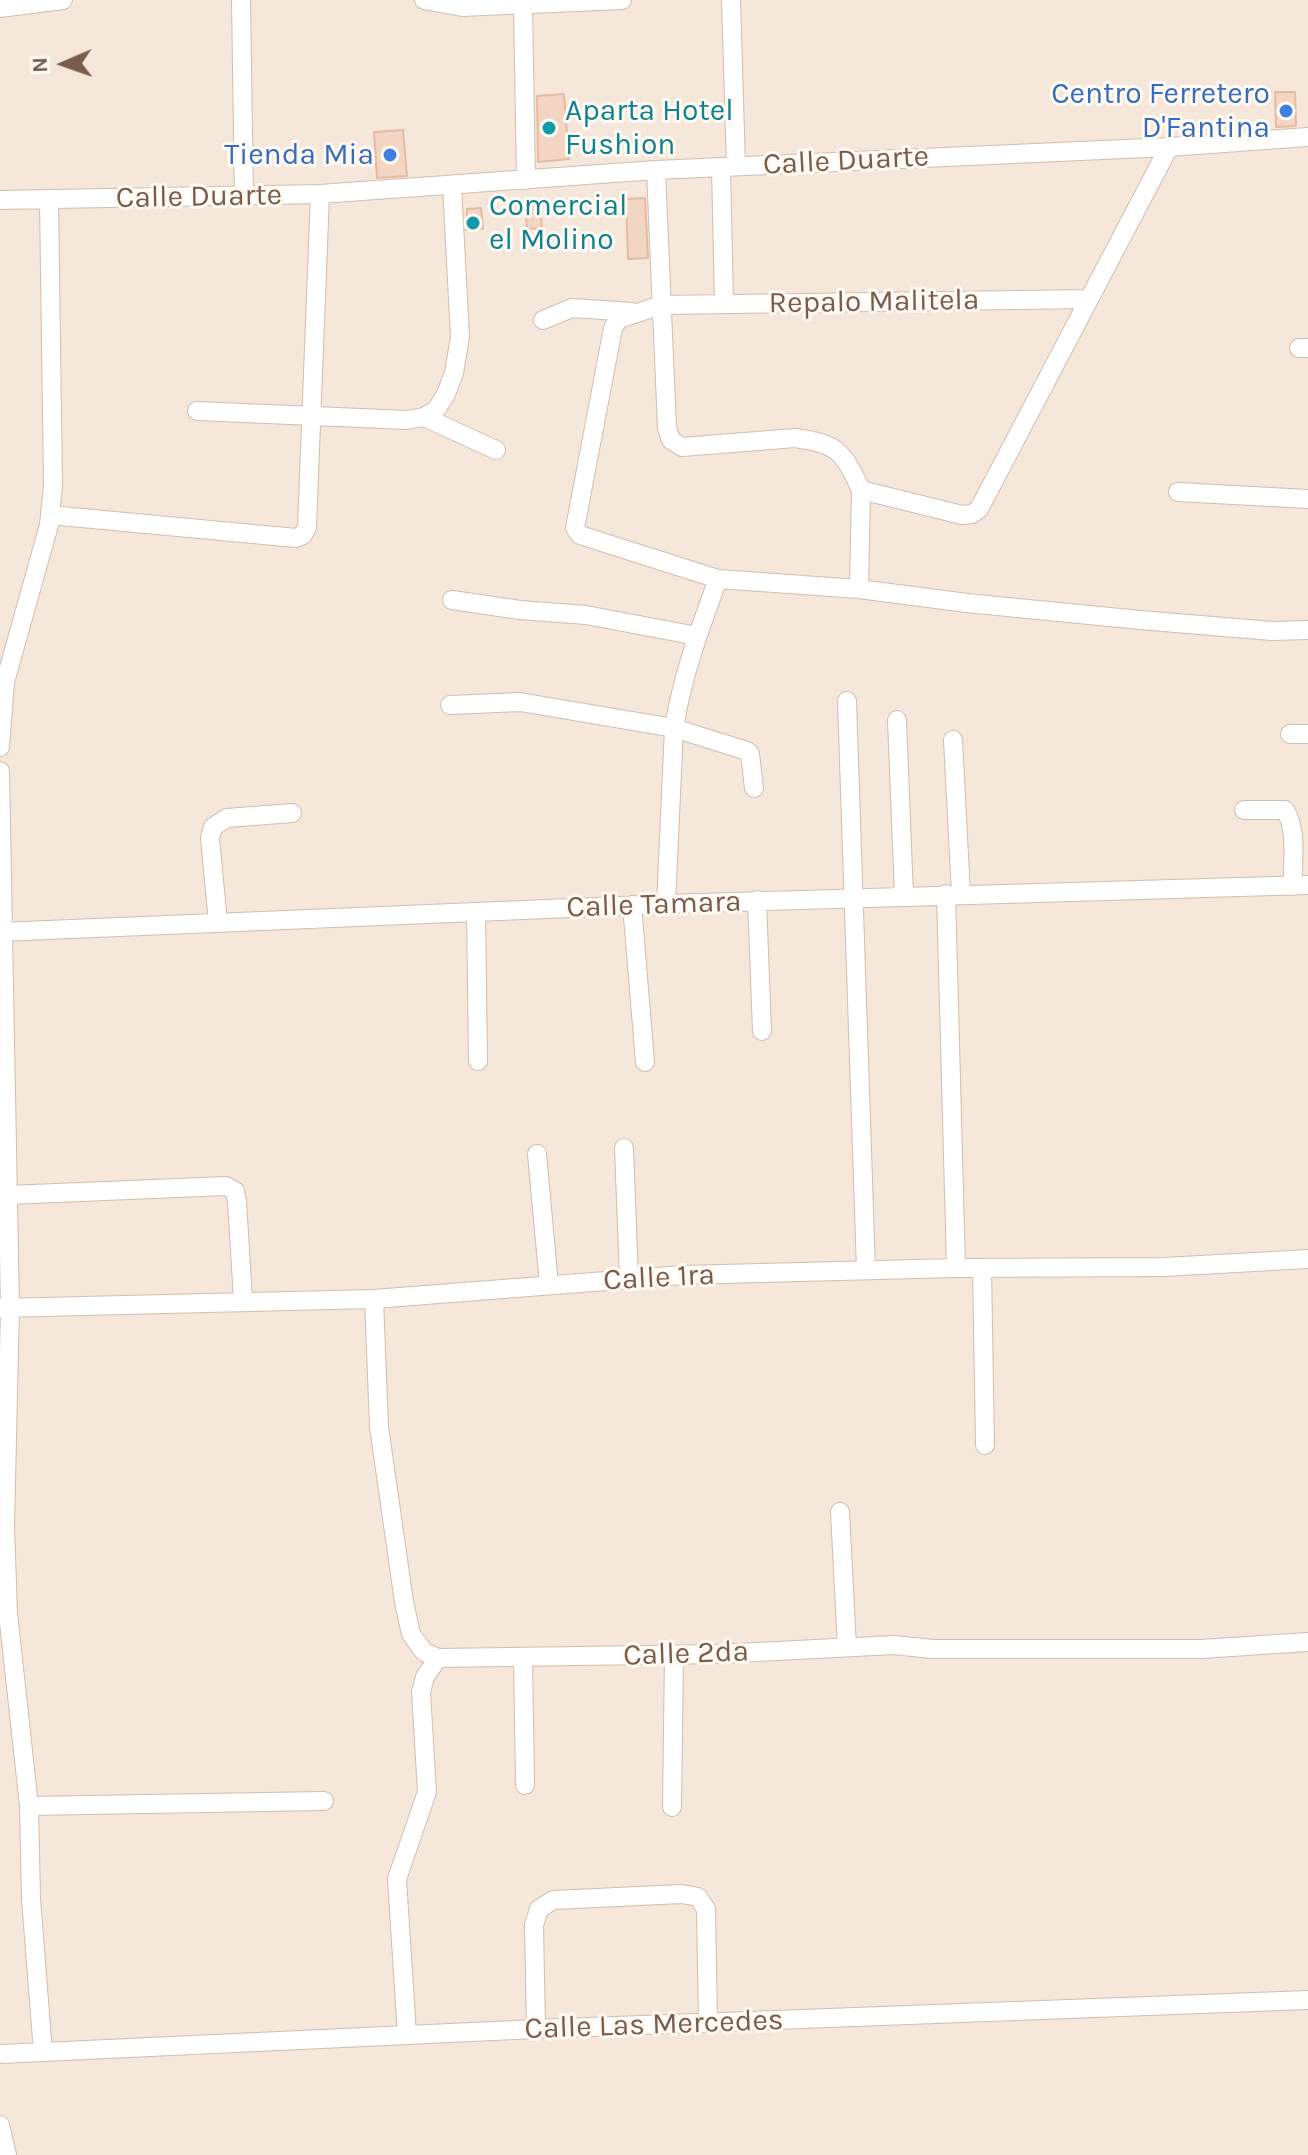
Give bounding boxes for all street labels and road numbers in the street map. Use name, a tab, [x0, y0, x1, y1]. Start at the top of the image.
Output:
street label: Calle Duarte	[762, 139, 930, 183]
street label: Calle Duarte	[116, 178, 282, 216]
street label: Repalo Malitela	[768, 282, 980, 322]
street label: Calle Tamara	[566, 884, 742, 926]
street label: Calle 1ra	[602, 1257, 716, 1299]
street label: Calle 2da	[622, 1634, 750, 1674]
street label: Calle Las Mercedes	[524, 2002, 784, 2048]

